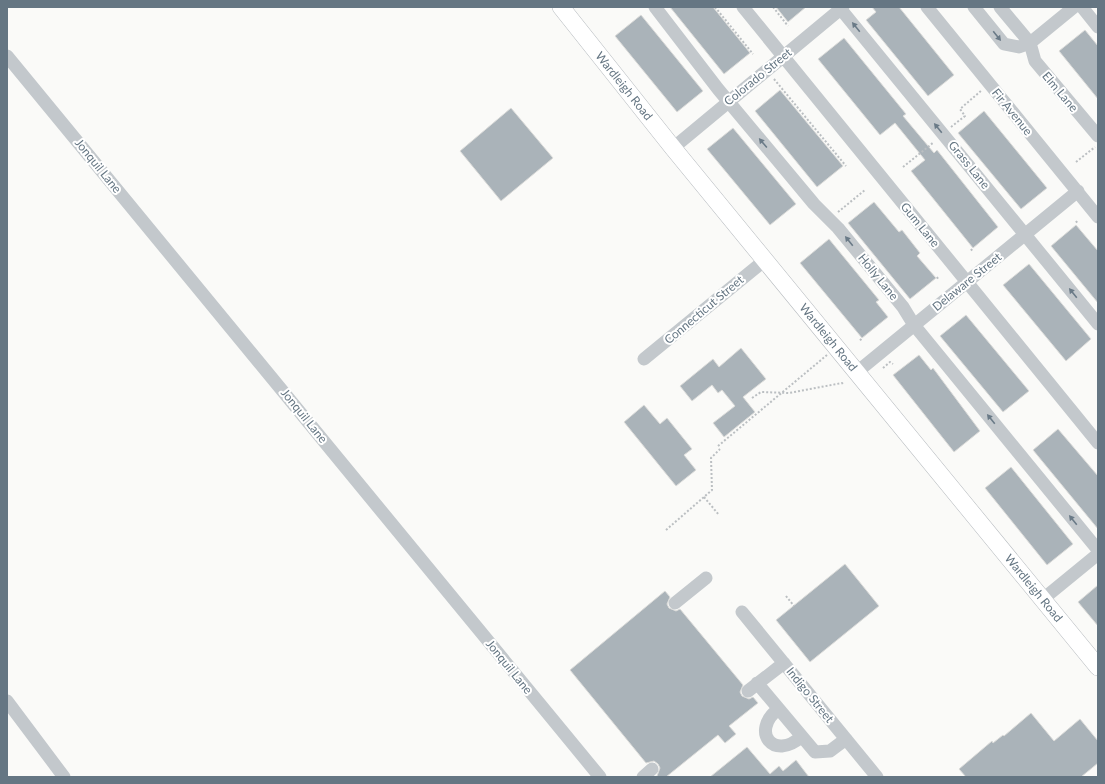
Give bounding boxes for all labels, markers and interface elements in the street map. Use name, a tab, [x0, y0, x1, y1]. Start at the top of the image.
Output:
one-way arrow	[851, 22, 860, 32]
one-way arrow	[993, 31, 1002, 42]
street label: Colorado Street	[721, 44, 795, 108]
street label: Wardleigh Road	[592, 48, 656, 123]
street label: Elm Lane	[1039, 69, 1081, 115]
street label: Fir Avenue	[989, 85, 1036, 138]
one-way arrow	[933, 122, 942, 133]
street label: Jonquil Lane	[72, 135, 125, 196]
one-way arrow	[759, 138, 768, 149]
street label: Grass Lane	[945, 138, 993, 192]
street label: Gum Lane	[898, 199, 943, 250]
one-way arrow	[844, 235, 853, 246]
street label: Delaware Street	[929, 249, 1005, 314]
street label: Holly Lane	[855, 250, 902, 303]
street label: Connecticut Street	[661, 272, 747, 347]
one-way arrow	[1069, 288, 1078, 299]
street label: Wardleigh Road	[796, 300, 861, 374]
street label: Jonquil Lane	[278, 385, 331, 446]
one-way arrow	[987, 413, 996, 424]
one-way arrow	[1069, 514, 1078, 525]
street label: Wardleigh Road	[1002, 551, 1066, 625]
street label: Jonquil Lane	[483, 636, 536, 697]
street label: Indigo Street	[783, 664, 838, 726]

